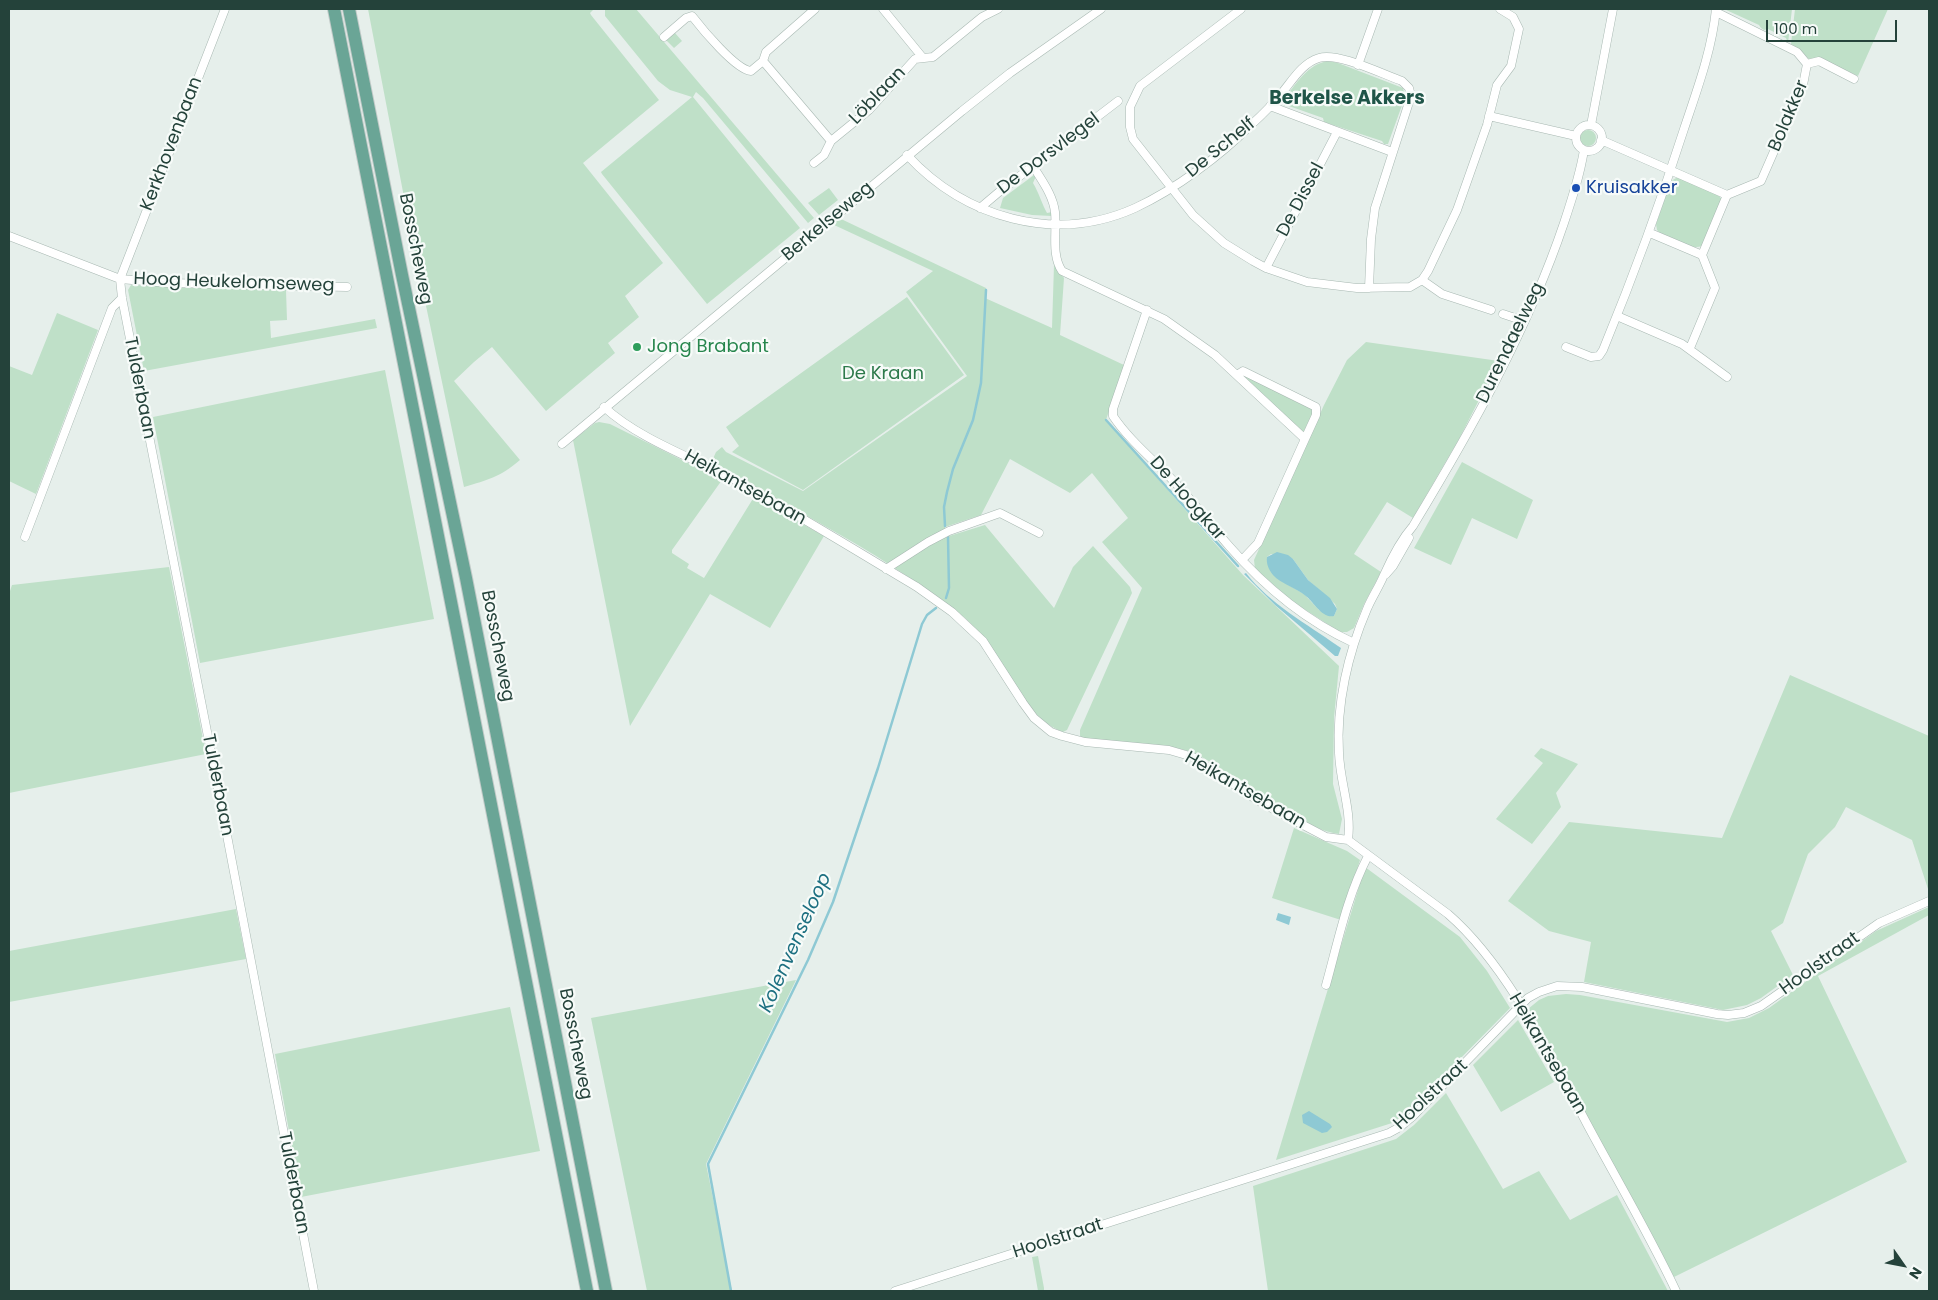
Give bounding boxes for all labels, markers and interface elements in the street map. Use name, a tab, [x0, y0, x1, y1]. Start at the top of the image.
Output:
scale bar	[1768, 10, 1899, 42]
text: 100 m	[1774, 18, 1817, 39]
street label: Löblaan	[845, 63, 911, 129]
street label: Kerkhovenbaan	[137, 74, 207, 214]
street label: Bolakker	[1764, 77, 1814, 155]
district label: Berkelse Akkers	[1269, 88, 1425, 110]
street label: De Dorsvlegel	[994, 109, 1104, 199]
street label: De Schelf	[1182, 113, 1260, 183]
street label: De Dissel	[1273, 160, 1329, 240]
place label: Kruisakker	[1586, 177, 1677, 199]
street label: Berkelseweg	[778, 178, 878, 266]
marker: Kruisakker	[1570, 182, 1582, 194]
street label: Bosscheweg	[394, 191, 436, 307]
street label: Hoog Heukelomseweg	[133, 269, 335, 297]
street label: Durendaelweg	[1472, 279, 1550, 407]
street label: Tulderbaan	[119, 335, 159, 441]
place label: Jong Brabant	[647, 336, 769, 358]
marker: Jong Brabant	[631, 341, 643, 353]
park label: De Kraan	[842, 363, 924, 385]
street label: Heikantsebaan	[680, 446, 810, 530]
street label: De Hoogkar	[1145, 452, 1229, 546]
street label: Bosscheweg	[476, 588, 518, 704]
street label: Tulderbaan	[197, 732, 237, 838]
street label: Heikantsebaan	[1181, 748, 1309, 834]
water label: Kolenvenseloop	[755, 870, 837, 1016]
street label: Hoolstraat	[1776, 928, 1864, 1000]
street label: Bosscheweg	[554, 986, 596, 1102]
street label: Heikantsebaan	[1504, 990, 1590, 1118]
street label: Hoolstraat	[1389, 1055, 1473, 1135]
street label: Tulderbaan	[273, 1130, 313, 1236]
street label: Hoolstraat	[1010, 1214, 1106, 1264]
north arrow	[1878, 1240, 1928, 1290]
text: N	[1904, 1263, 1927, 1283]

